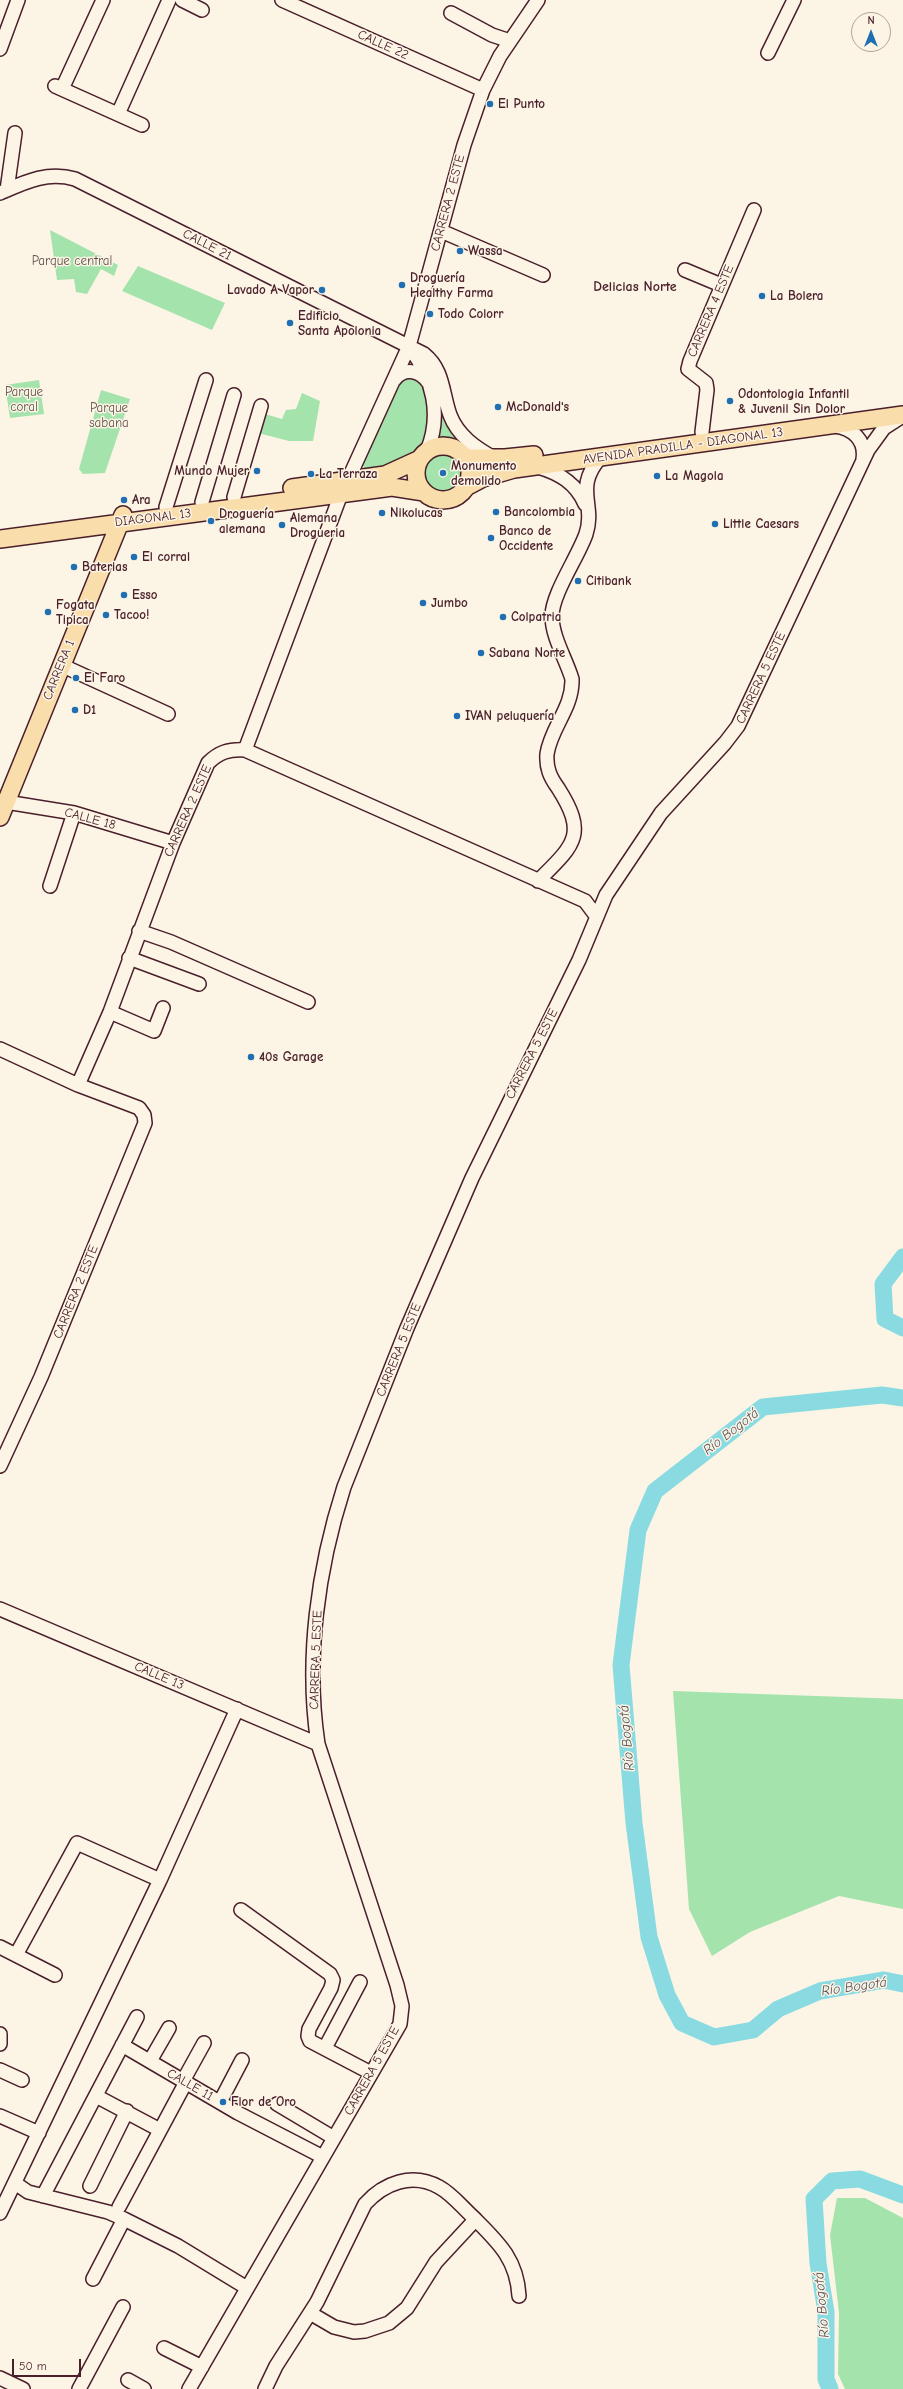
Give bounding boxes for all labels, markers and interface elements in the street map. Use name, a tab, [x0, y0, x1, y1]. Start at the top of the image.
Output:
north arrow	[851, 12, 891, 52]
text: N	[867, 14, 875, 27]
street label: CALLE 22	[355, 27, 411, 63]
place label: El Punto	[498, 96, 545, 112]
marker: El Punto	[485, 99, 495, 109]
street label: CARRERA 2 ESTE	[428, 153, 468, 253]
street label: CALLE 21	[180, 226, 234, 264]
place label: Wassa	[468, 243, 503, 259]
marker: Wassa	[455, 246, 465, 256]
park label: Parque central	[32, 253, 112, 269]
street label: CARRERA 4 ESTE	[685, 262, 737, 360]
place label: Droguería Healthy Farma	[410, 270, 493, 301]
district label: Delicias Norte	[593, 279, 677, 295]
marker: Droguería Healthy Farma	[397, 280, 407, 290]
place label: Lavado A Vapor	[227, 282, 314, 298]
marker: Lavado A Vapor	[317, 285, 327, 295]
place label: La Bolera	[770, 288, 823, 304]
marker: La Bolera	[757, 291, 767, 301]
place label: Todo Colorr	[438, 306, 503, 322]
place label: Edificio Santa Apolonia	[298, 308, 381, 339]
marker: Todo Colorr	[425, 309, 435, 319]
marker: Edificio Santa Apolonia	[285, 318, 295, 328]
park label: Parque coral	[5, 384, 43, 415]
place label: Odontologia Infantil & Juvenil Sin Dolor	[738, 386, 849, 417]
marker: Odontologia Infantil & Juvenil Sin Dolor	[725, 396, 735, 406]
place label: McDonald's	[506, 399, 569, 415]
park label: Parque sabana	[89, 400, 129, 431]
marker: McDonald's	[493, 402, 503, 412]
street label: AVENIDA PRADILLA - DIAGONAL 13	[582, 424, 784, 468]
place label: Monumento demolido	[451, 458, 516, 489]
place label: Mundo Mujer	[174, 463, 249, 479]
marker: Mundo Mujer	[252, 466, 262, 476]
place label: La Terraza	[319, 466, 378, 482]
marker: Monumento demolido	[438, 468, 448, 478]
place label: La Magola	[665, 468, 723, 484]
marker: La Terraza	[306, 469, 316, 479]
marker: La Magola	[652, 471, 662, 481]
place label: Ara	[132, 492, 151, 508]
marker: Ara	[119, 495, 129, 505]
place label: Bancolombia	[504, 504, 575, 520]
place label: Nikolucas	[390, 505, 443, 521]
street label: DIAGONAL 13	[114, 506, 192, 530]
place label: Droguería alemana	[219, 506, 274, 537]
marker: Bancolombia	[491, 507, 501, 517]
marker: Nikolucas	[377, 508, 387, 518]
place label: Alemana Drogueria	[290, 510, 345, 541]
marker: Droguería alemana	[206, 516, 216, 526]
place label: Little Caesars	[723, 516, 799, 532]
marker: Little Caesars	[710, 519, 720, 529]
marker: Alemana Drogueria	[277, 520, 287, 530]
place label: Banco de Occidente	[499, 523, 553, 554]
marker: Banco de Occidente	[486, 533, 496, 543]
place label: El corral	[142, 549, 190, 565]
marker: El corral	[129, 552, 139, 562]
place label: Baterias	[82, 559, 127, 575]
marker: Baterias	[69, 562, 79, 572]
place label: Citibank	[586, 573, 631, 589]
marker: Citibank	[573, 576, 583, 586]
place label: Esso	[132, 587, 157, 603]
marker: Esso	[119, 590, 129, 600]
place label: Jumbo	[431, 595, 468, 611]
place label: Fogata Tipica	[56, 597, 95, 628]
marker: Jumbo	[418, 598, 428, 608]
marker: Fogata Tipica	[43, 607, 53, 617]
place label: Tacoo!	[114, 607, 149, 623]
place label: Colpatria	[511, 609, 561, 625]
marker: Tacoo!	[101, 610, 111, 620]
marker: Colpatria	[498, 612, 508, 622]
street label: CARRERA 5 ESTE	[733, 630, 789, 726]
street label: CARRERA 1	[40, 638, 78, 702]
place label: Sabana Norte	[489, 645, 565, 661]
marker: Sabana Norte	[476, 648, 486, 658]
place label: El Faro	[84, 670, 125, 686]
marker: El Faro	[71, 673, 81, 683]
place label: D1	[83, 702, 96, 718]
marker: D1	[70, 705, 80, 715]
place label: IVAN peluquería	[465, 708, 554, 724]
marker: IVAN peluquería	[452, 711, 462, 721]
street label: CARRERA 2 ESTE	[161, 762, 215, 860]
street label: CALLE 18	[63, 805, 117, 833]
street label: CARRERA 5 ESTE	[502, 1006, 562, 1102]
place label: 40s Garage	[259, 1049, 323, 1065]
marker: 40s Garage	[246, 1052, 256, 1062]
street label: CARRERA 2 ESTE	[50, 1243, 102, 1341]
street label: CARRERA 5 ESTE	[373, 1301, 425, 1399]
water label: Río Bogotá	[700, 1405, 762, 1459]
street label: CARRERA 5 ESTE	[306, 1610, 326, 1710]
street label: CALLE 13	[132, 1659, 186, 1693]
water label: Río Bogotá	[616, 1705, 638, 1771]
water label: Río Bogotá	[820, 1974, 888, 2000]
street label: CARRERA 5 ESTE	[341, 2024, 403, 2118]
street label: CALLE 11	[164, 2065, 216, 2105]
place label: Flor de Oro	[231, 2094, 296, 2110]
marker: Flor de Oro	[218, 2097, 228, 2107]
water label: Río Bogotá	[811, 2272, 833, 2338]
scale bar	[14, 2351, 83, 2377]
text: 50 m	[19, 2359, 47, 2373]

